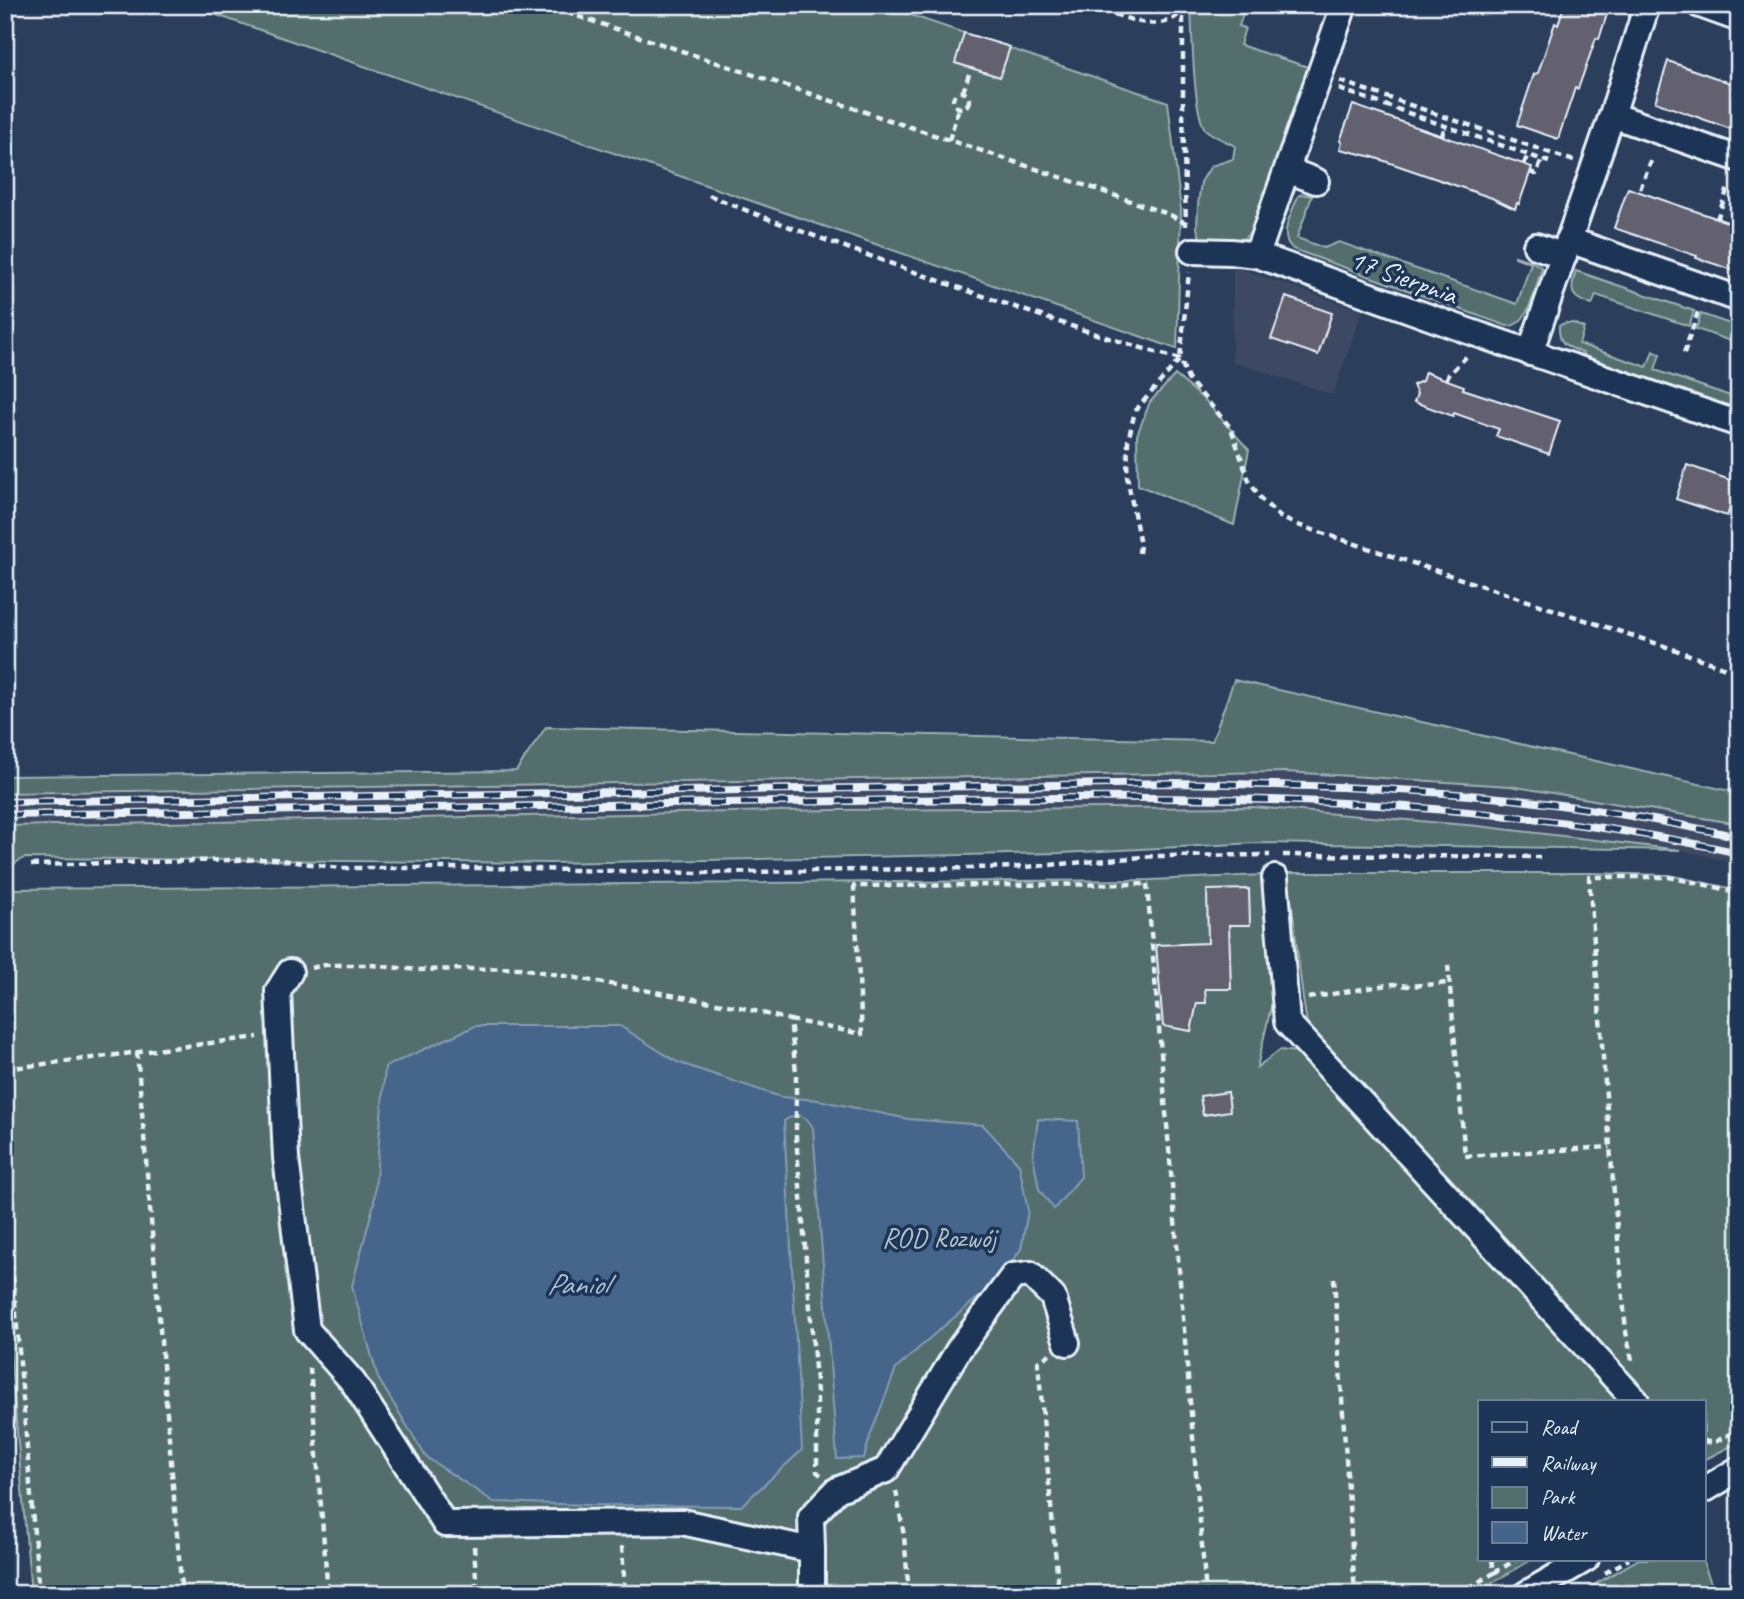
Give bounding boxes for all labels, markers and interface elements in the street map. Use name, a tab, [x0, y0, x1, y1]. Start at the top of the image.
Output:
street label: 17 Sierpnia	[1346, 241, 1464, 313]
park label: ROD Rozwój	[882, 1220, 999, 1255]
water label: Paniol	[547, 1265, 617, 1303]
legend	[1478, 1400, 1706, 1560]
text: Road	[1541, 1414, 1580, 1440]
text: Railway	[1541, 1450, 1597, 1476]
text: Park	[1541, 1484, 1576, 1510]
text: Water	[1541, 1520, 1588, 1546]

